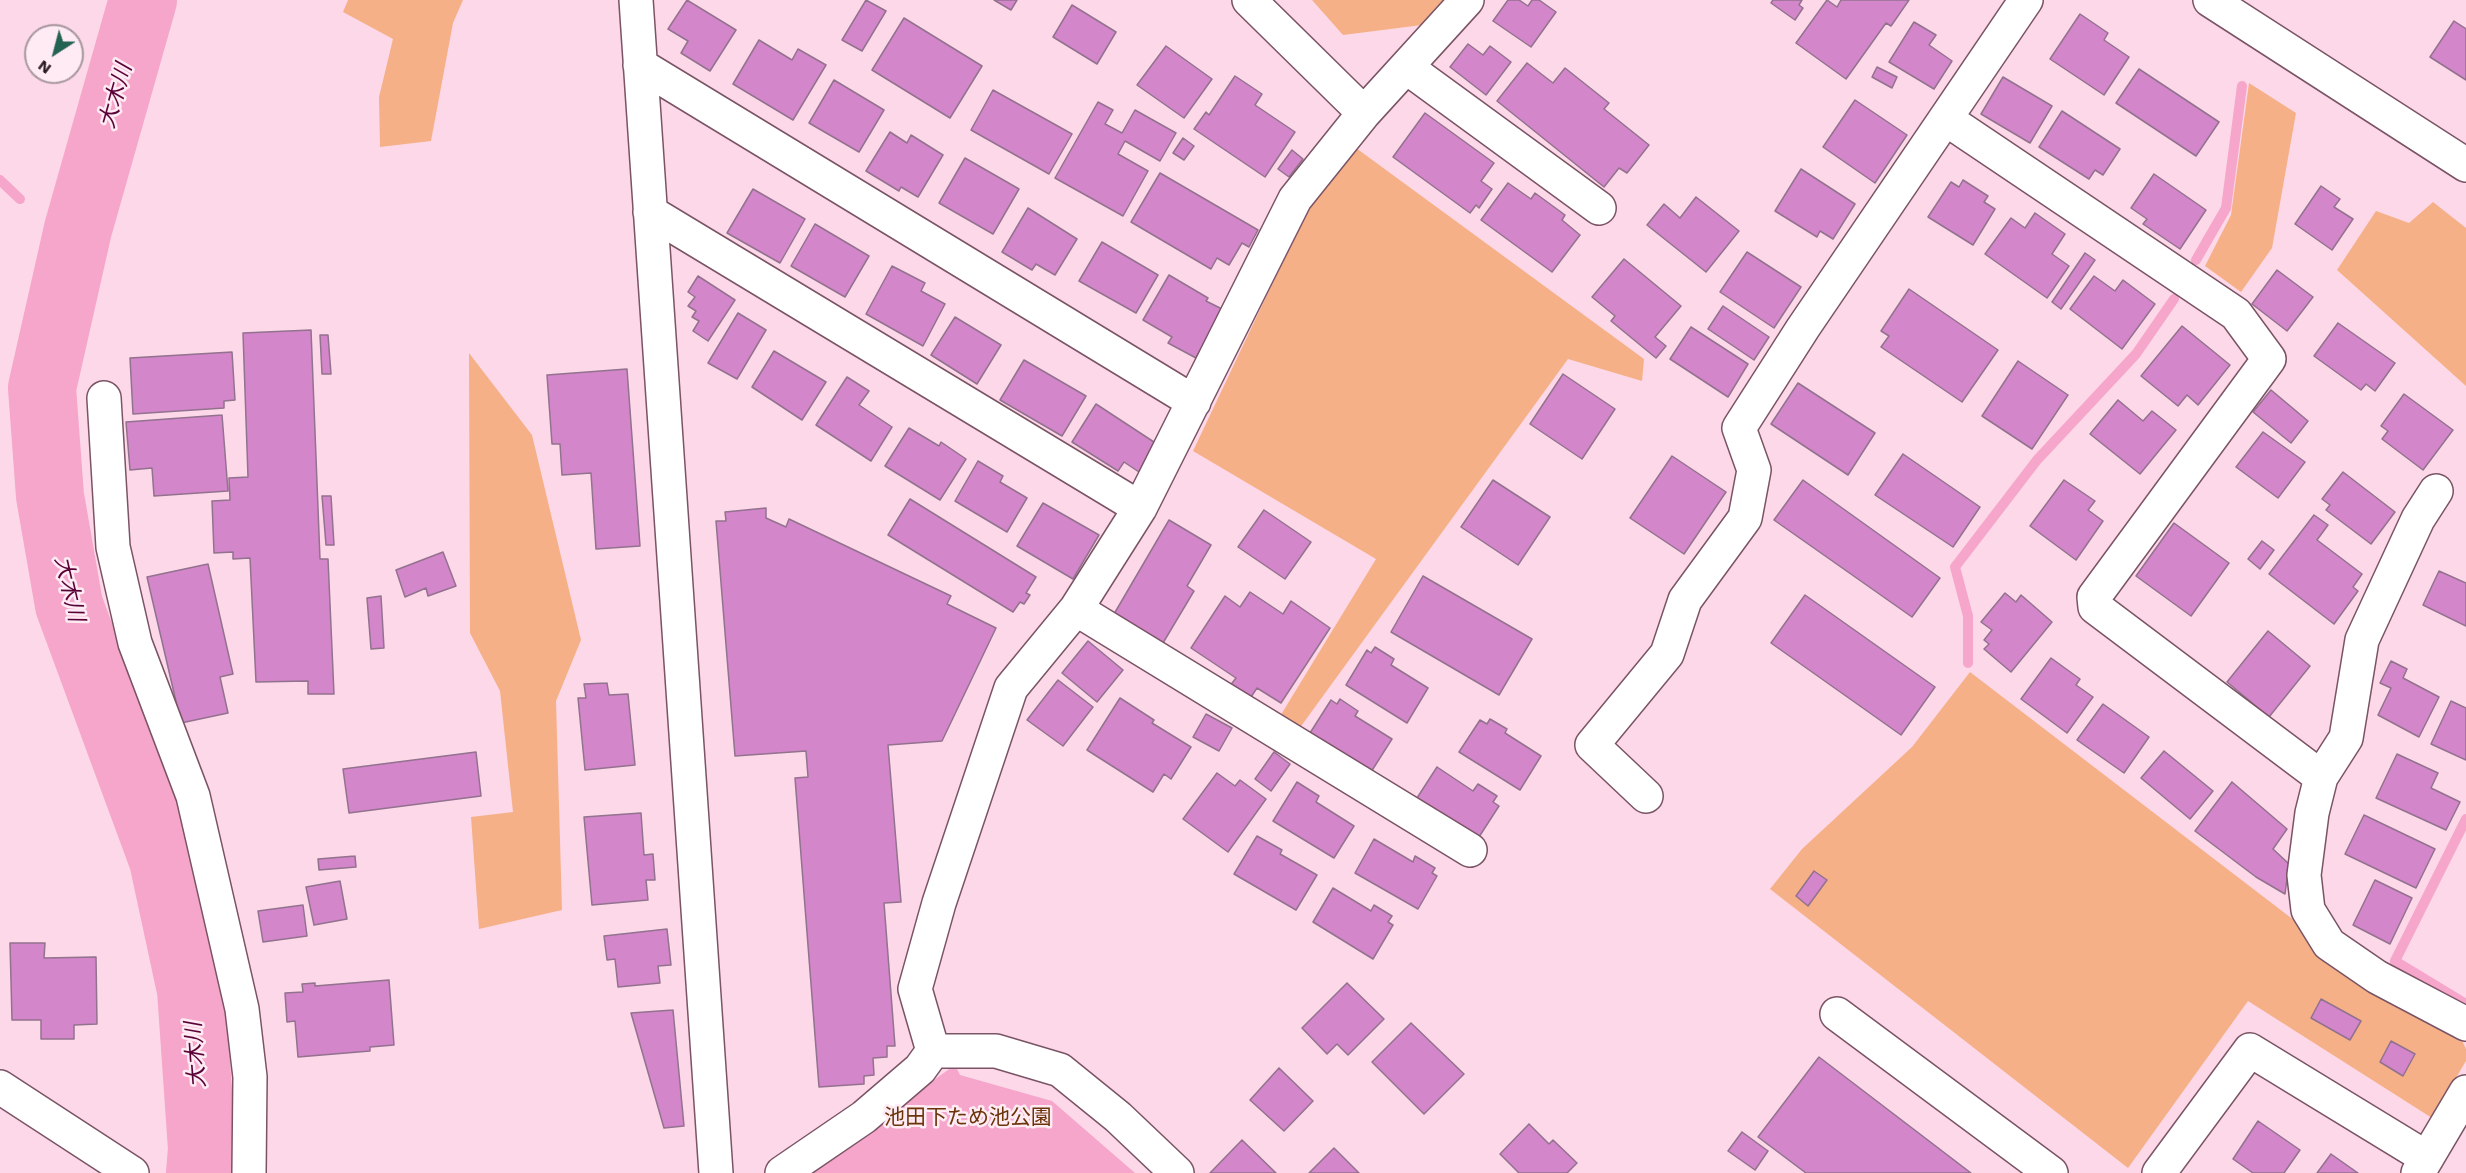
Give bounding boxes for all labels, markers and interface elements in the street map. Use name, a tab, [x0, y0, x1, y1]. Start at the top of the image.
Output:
north arrow	[24, 24, 84, 84]
text: N	[34, 56, 55, 79]
water label: 大木川	[94, 61, 138, 131]
water label: 大木川	[49, 554, 89, 624]
water label: 大木川	[181, 1021, 211, 1089]
park label: 池田下ため池公園	[884, 1105, 1052, 1131]

